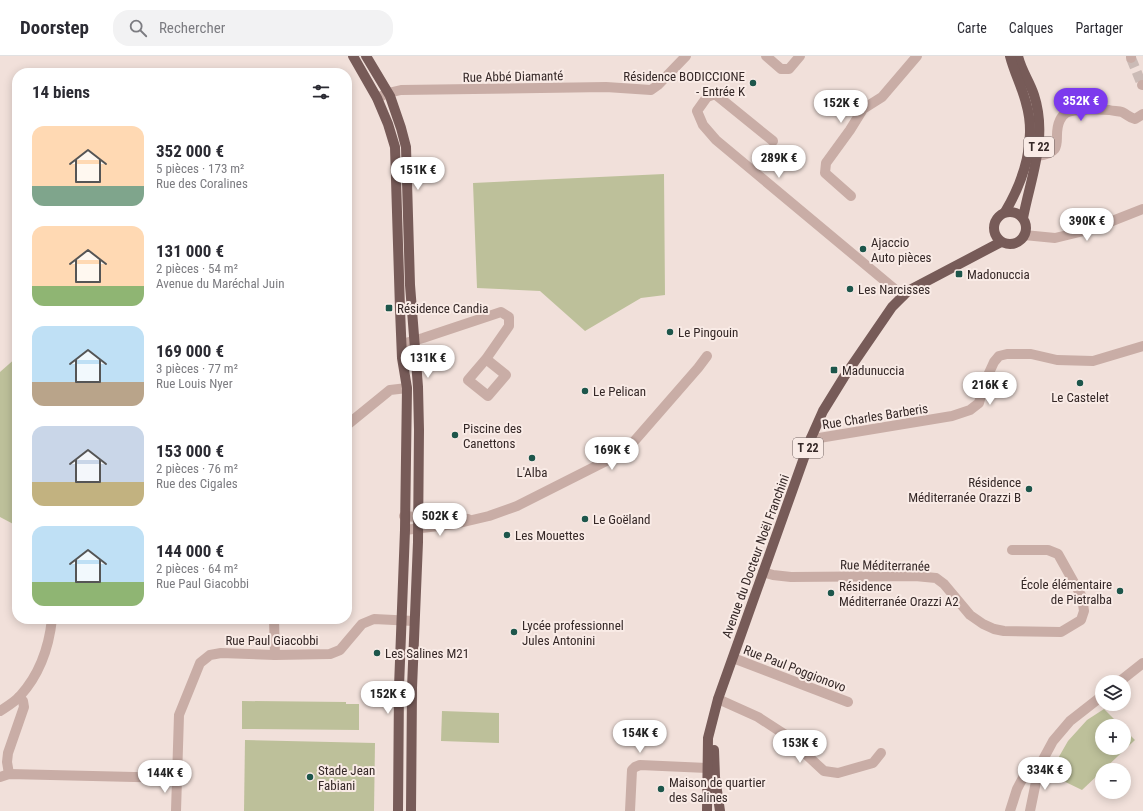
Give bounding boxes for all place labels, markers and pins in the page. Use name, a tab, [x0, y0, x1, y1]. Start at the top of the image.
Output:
place label: Résidence BODICCIONE - Entrée K	[623, 69, 746, 99]
marker: Résidence BODICCIONE - Entrée K	[748, 78, 758, 88]
pin: 352K €	[1048, 88, 1114, 122]
pin: 152K €	[808, 90, 874, 124]
pin: 289K €	[746, 145, 812, 179]
pin: 151K €	[385, 157, 451, 191]
pin: 390K €	[1054, 208, 1120, 242]
place label: Ajaccio Auto pièces	[871, 235, 932, 265]
marker: Ajaccio Auto pièces	[858, 244, 868, 254]
place label: Madonuccia	[967, 267, 1030, 282]
marker: Madonuccia	[954, 269, 964, 279]
place label: Les Narcisses	[858, 282, 930, 297]
marker: Les Narcisses	[845, 284, 855, 294]
place label: Résidence Candia	[397, 301, 488, 316]
marker: Résidence Candia	[384, 303, 394, 313]
place label: Le Pingouin	[678, 325, 738, 340]
marker: Le Pingouin	[665, 327, 675, 337]
pin: 131K €	[395, 345, 461, 379]
place label: Madunuccia	[842, 363, 905, 378]
marker: Madunuccia	[829, 365, 839, 375]
pin: 216K €	[957, 372, 1023, 406]
marker: Le Castelet	[1075, 378, 1085, 388]
place label: Le Pelican	[593, 384, 646, 399]
marker: Le Pelican	[580, 386, 590, 396]
place label: Le Castelet	[1051, 390, 1109, 405]
place label: Piscine des Canettons	[463, 421, 522, 451]
marker: Piscine des Canettons	[450, 430, 460, 440]
pin: 169K €	[579, 437, 645, 471]
marker: L'Alba	[527, 453, 537, 463]
place label: L'Alba	[517, 465, 547, 480]
place label: Résidence Méditerranée Orazzi B	[908, 475, 1021, 505]
marker: Résidence Méditerranée Orazzi B	[1024, 484, 1034, 494]
pin: 502K €	[407, 503, 473, 537]
place label: Le Goëland	[593, 512, 651, 527]
marker: Le Goëland	[580, 514, 590, 524]
place label: Les Mouettes	[515, 528, 585, 543]
marker: Les Mouettes	[502, 530, 512, 540]
place label: École élémentaire de Pietralba	[1021, 577, 1112, 607]
place label: Résidence Méditerranée Orazzi A2	[839, 579, 959, 609]
marker: École élémentaire de Pietralba	[1115, 586, 1125, 596]
marker: Résidence Méditerranée Orazzi A2	[826, 588, 836, 598]
place label: Lycée professionnel Jules Antonini	[522, 618, 624, 648]
marker: Lycée professionnel Jules Antonini	[509, 627, 519, 637]
place label: Les Salines M21	[385, 646, 469, 661]
marker: Les Salines M21	[372, 648, 382, 658]
pin: 152K €	[355, 681, 421, 715]
pin: 154K €	[607, 720, 673, 754]
pin: 153K €	[767, 730, 833, 764]
pin: 334K €	[1012, 757, 1078, 791]
pin: 144K €	[132, 760, 198, 794]
place label: Stade Jean Fabiani	[318, 763, 375, 793]
marker: Stade Jean Fabiani	[305, 772, 315, 782]
place label: Maison de quartier des Salines	[669, 775, 766, 805]
marker: Maison de quartier des Salines	[656, 784, 666, 794]

